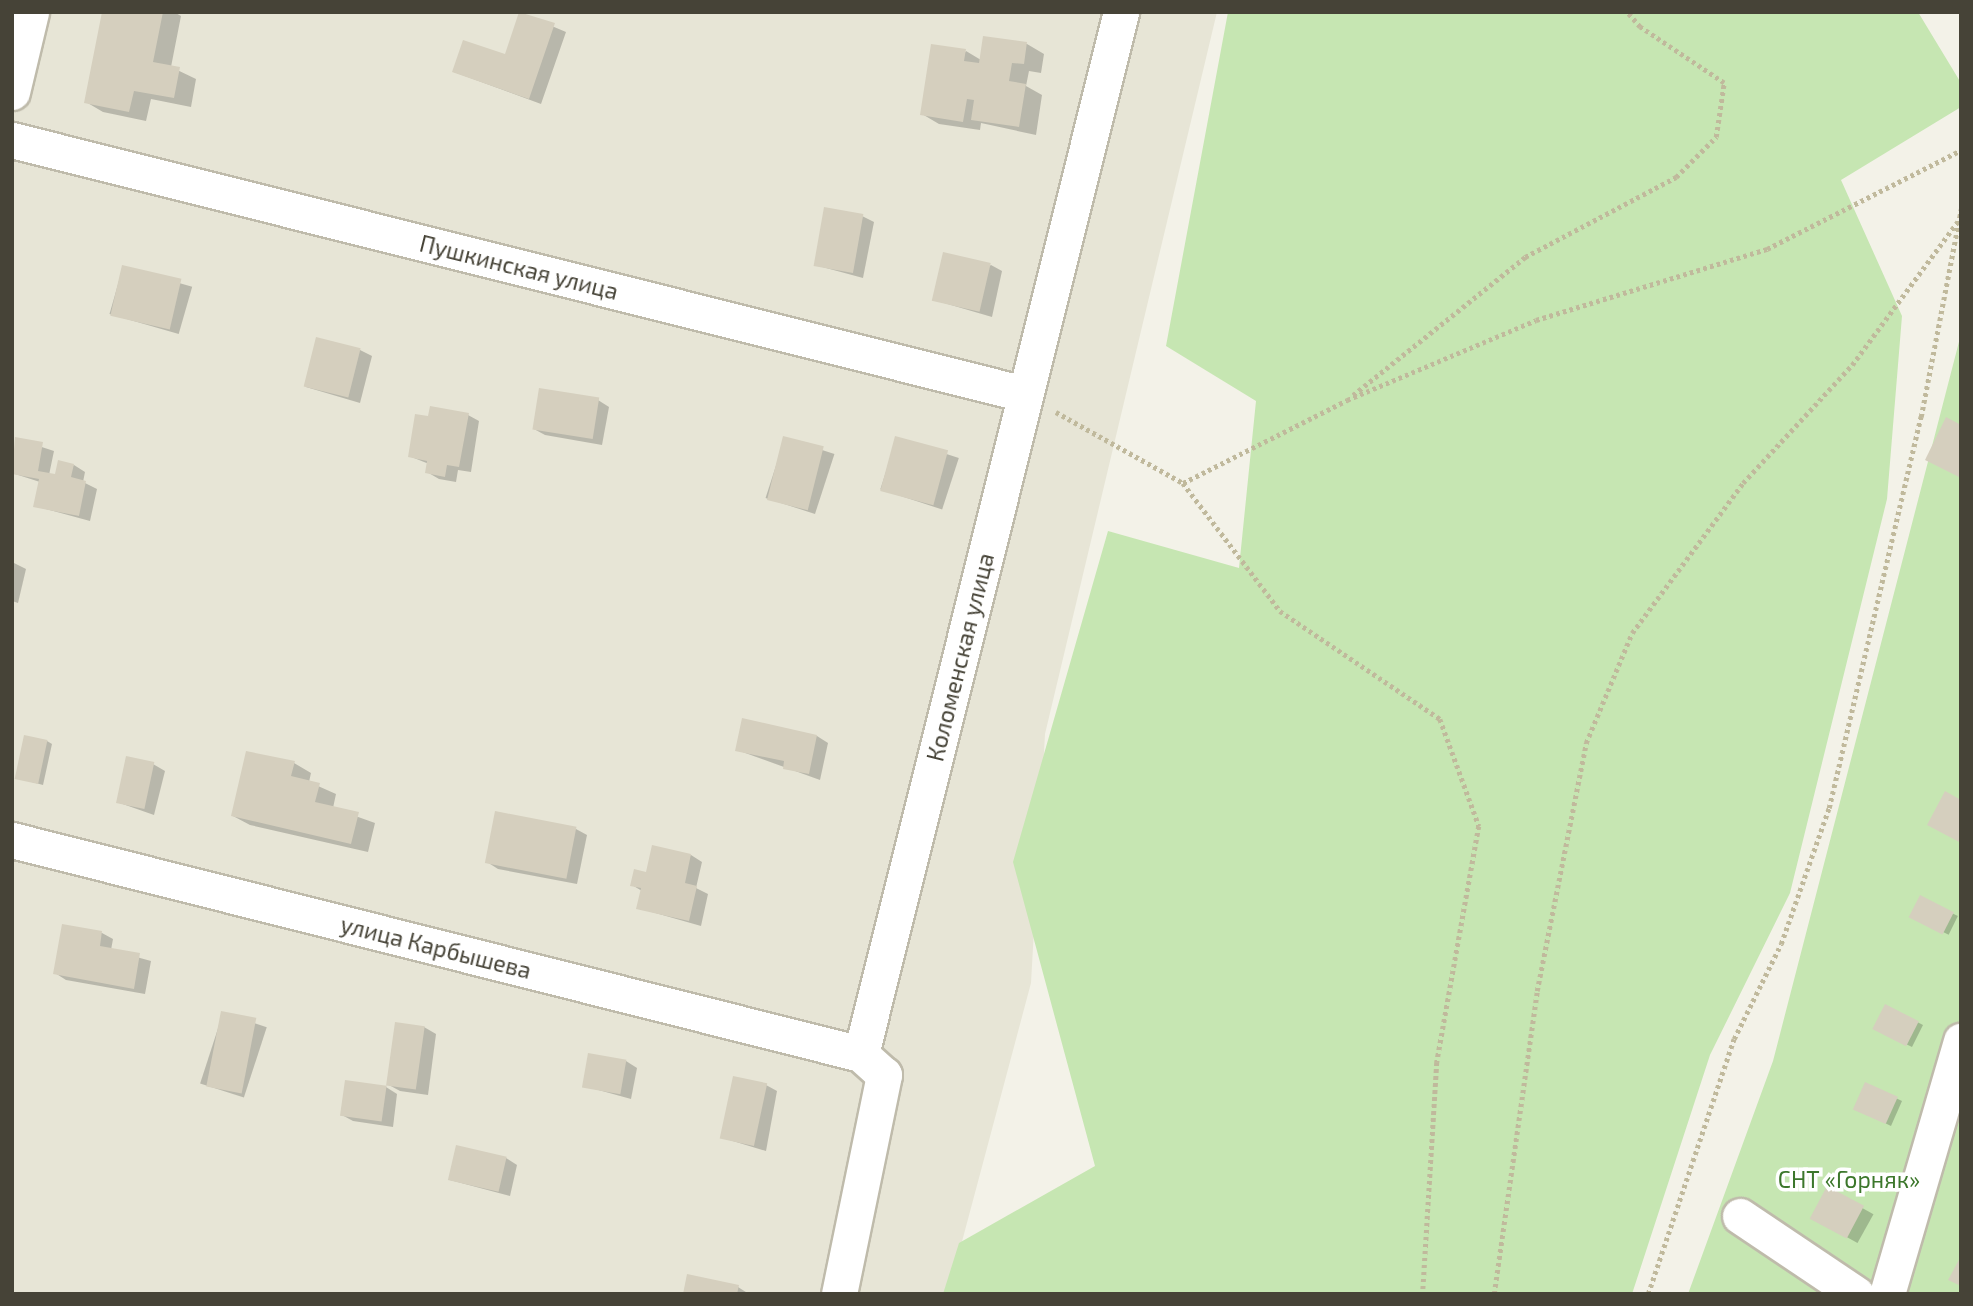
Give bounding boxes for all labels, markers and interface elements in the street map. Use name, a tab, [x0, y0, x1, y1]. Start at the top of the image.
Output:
street label: Пушкинская улица	[417, 229, 621, 305]
street label: Коломенская улица	[921, 550, 999, 764]
street label: улица Карбышева	[338, 910, 534, 984]
park label: СНТ «Горняк»	[1778, 1165, 1920, 1193]

